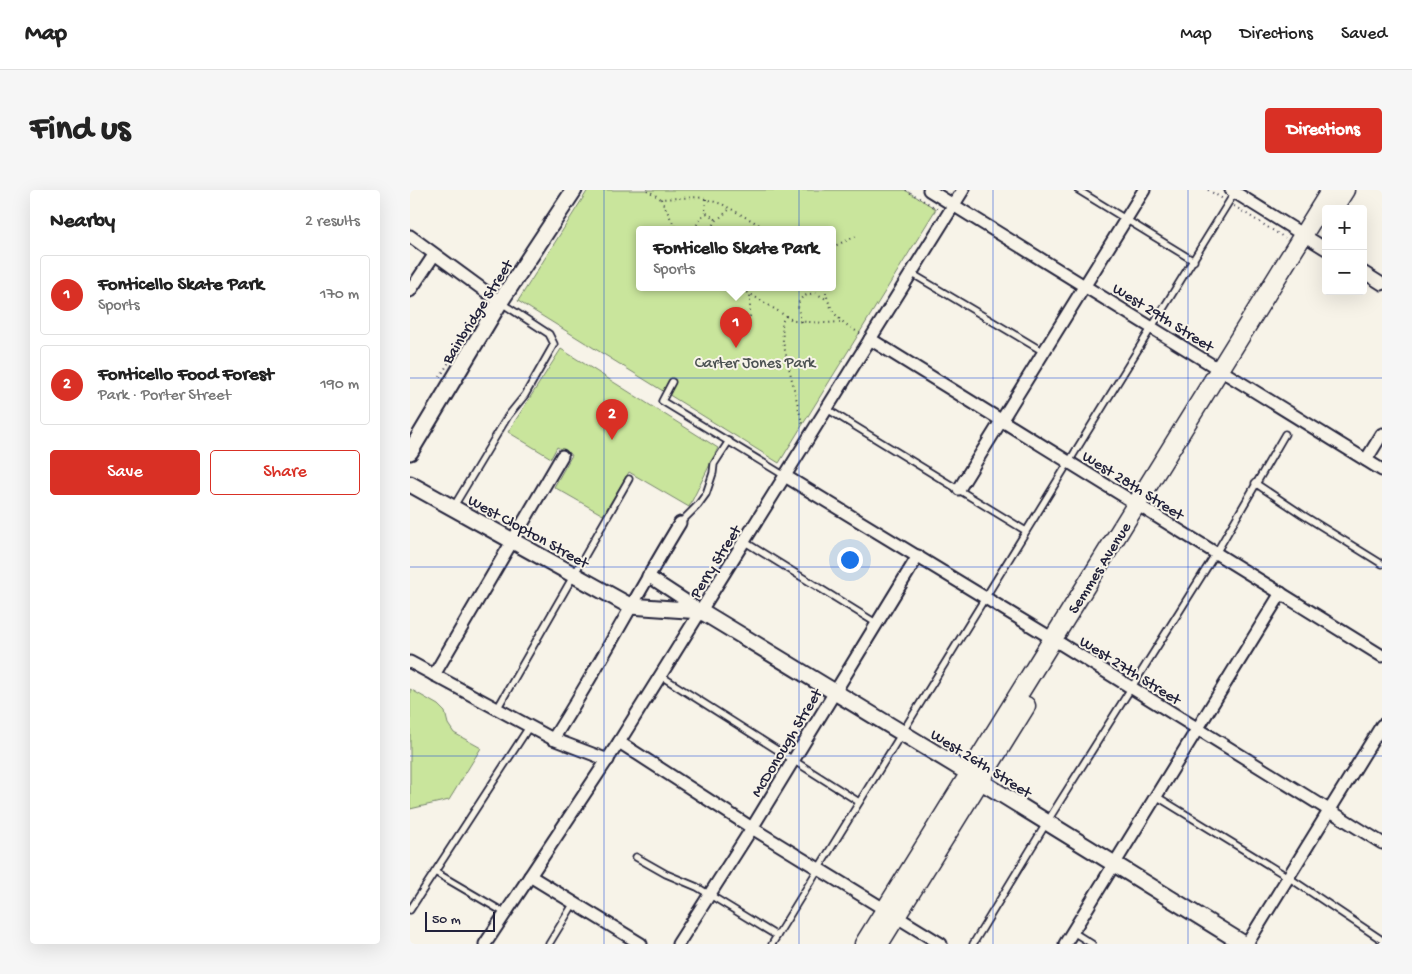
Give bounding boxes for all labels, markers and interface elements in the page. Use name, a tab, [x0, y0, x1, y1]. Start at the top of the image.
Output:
text: Map	[25, 20, 67, 49]
text: Map	[1180, 24, 1212, 45]
text: Directions	[1240, 24, 1313, 45]
text: Saved	[1341, 24, 1387, 45]
button: Directions	[1265, 108, 1382, 153]
text: Find us	[30, 110, 130, 151]
map controls	[1322, 205, 1367, 295]
button: +	[1322, 205, 1367, 250]
text: Nearby	[50, 210, 115, 235]
text: 2 results	[305, 213, 360, 232]
popup	[636, 226, 836, 291]
text: Fonticello Skate Park	[653, 238, 819, 261]
button: −	[1322, 250, 1367, 295]
street label: Bainbridge Street	[439, 256, 519, 369]
text: Sports	[653, 261, 695, 280]
text: Fonticello Skate Park	[98, 274, 264, 297]
street label: West 29th Street	[1108, 280, 1217, 358]
text: 1	[64, 286, 70, 305]
text: 170 m	[320, 286, 359, 305]
text: Sports	[98, 297, 140, 316]
pin: 1	[720, 307, 752, 348]
park label: Carter Jones Park	[695, 355, 817, 374]
text: Fonticello Food Forest	[98, 364, 273, 387]
text: 2	[63, 376, 71, 395]
text: 190 m	[320, 376, 359, 395]
text: Park · Porter Street	[98, 387, 231, 406]
pin: 2	[596, 399, 628, 440]
street label: West 28th Street	[1078, 448, 1188, 527]
button: Save	[50, 450, 200, 495]
button: Share	[210, 450, 360, 495]
street label: West Clopton Street	[464, 492, 592, 575]
street label: Semmes Avenue	[1065, 519, 1137, 618]
street label: Perry Street	[686, 521, 748, 604]
your location	[837, 547, 863, 573]
street label: West 27th Street	[1075, 633, 1185, 711]
street label: McDonough Street	[748, 685, 829, 801]
street label: West 26th Street	[926, 726, 1035, 804]
scale bar	[425, 909, 495, 932]
text: 50 m	[432, 912, 461, 929]

